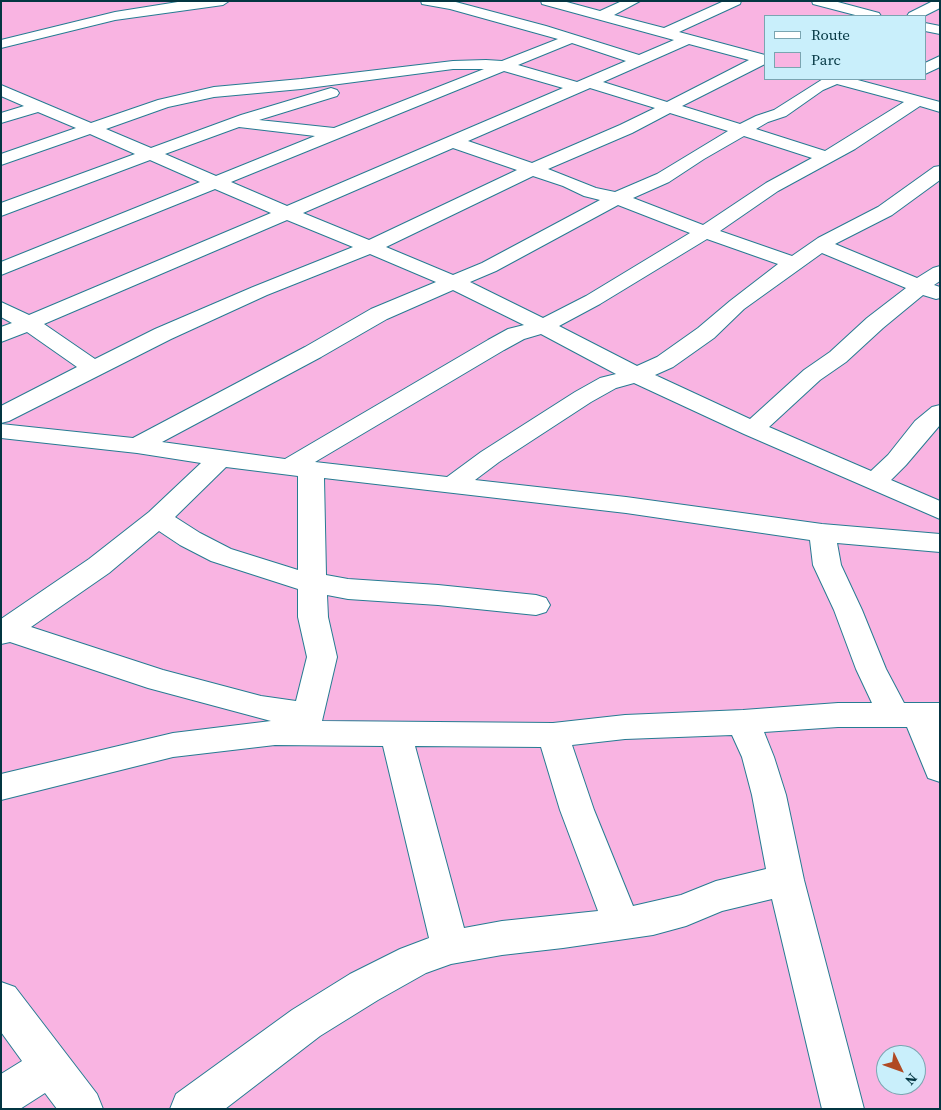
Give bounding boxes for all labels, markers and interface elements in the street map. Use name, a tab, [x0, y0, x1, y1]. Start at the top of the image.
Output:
legend	[764, 15, 926, 80]
text: Route	[811, 24, 850, 45]
text: Parc	[811, 49, 841, 70]
north arrow	[876, 1045, 926, 1095]
text: N	[901, 1069, 922, 1090]

